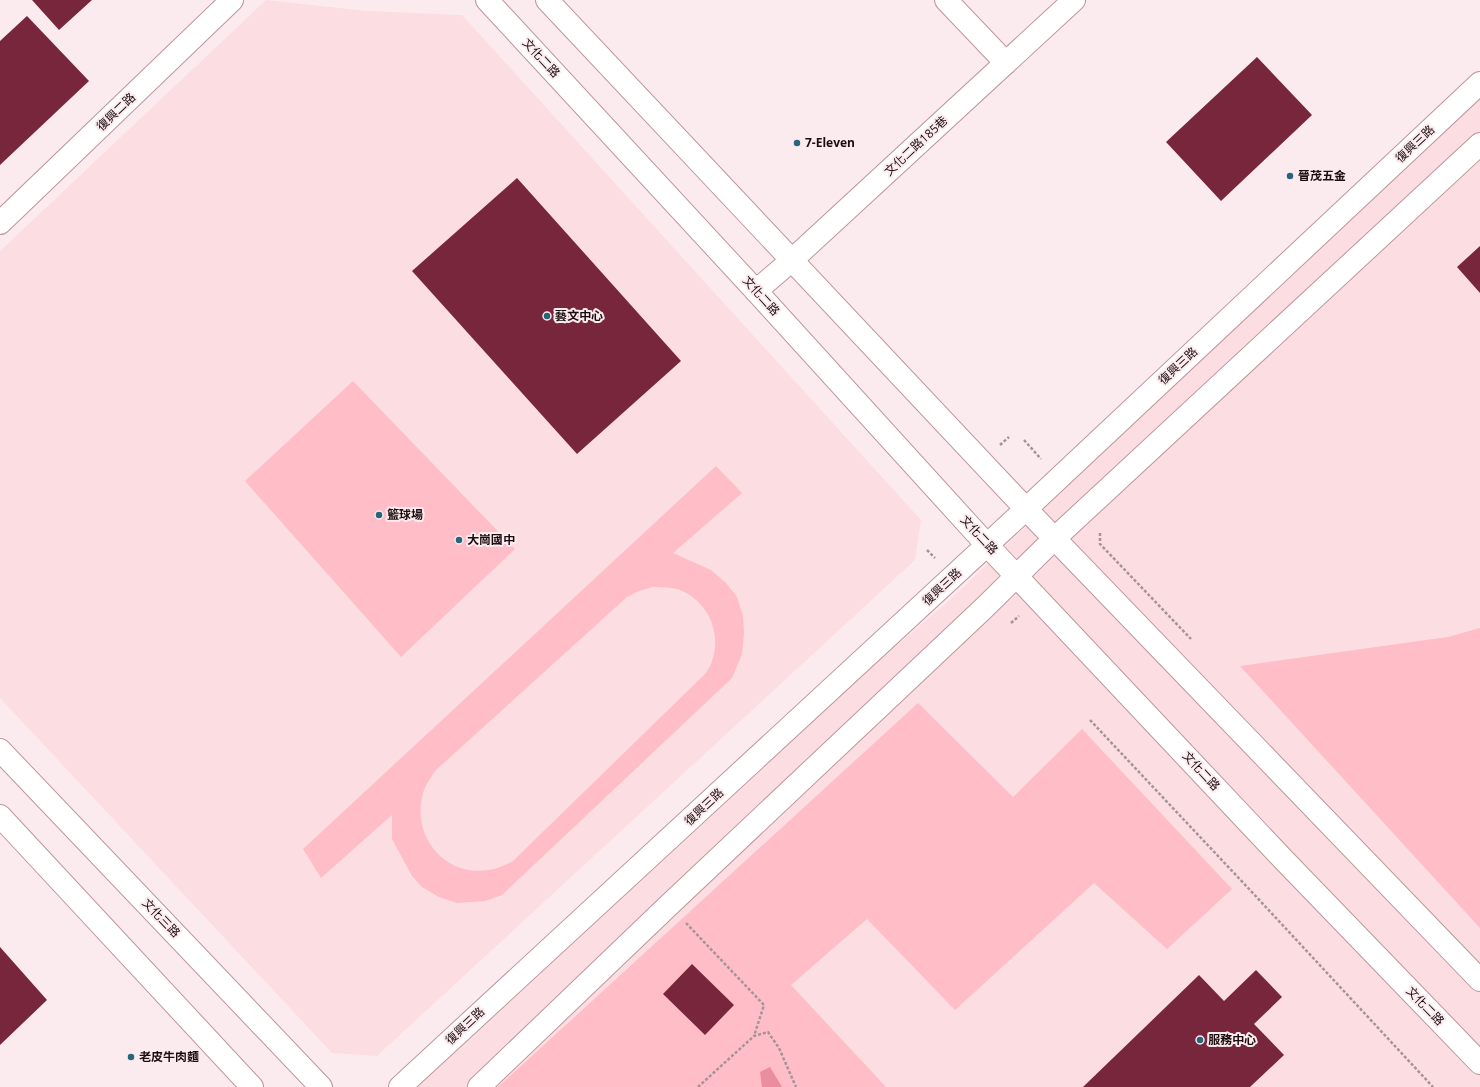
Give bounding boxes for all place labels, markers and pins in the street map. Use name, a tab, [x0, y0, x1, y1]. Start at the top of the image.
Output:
place label: 7-Eleven	[805, 134, 855, 151]
marker: 7-Eleven	[792, 138, 802, 148]
place label: 晉茂五金	[1298, 167, 1346, 184]
marker: 晉茂五金	[1285, 171, 1295, 181]
place label: 藝文中心	[555, 307, 603, 324]
marker: 藝文中心	[542, 311, 552, 321]
place label: 籃球場	[387, 506, 423, 523]
marker: 籃球場	[374, 510, 384, 520]
place label: 大崗國中	[467, 531, 515, 548]
marker: 大崗國中	[454, 535, 464, 545]
place label: 服務中心	[1208, 1031, 1256, 1048]
marker: 服務中心	[1195, 1035, 1205, 1045]
place label: 老皮牛肉麵	[139, 1048, 199, 1065]
marker: 老皮牛肉麵	[126, 1052, 136, 1062]

